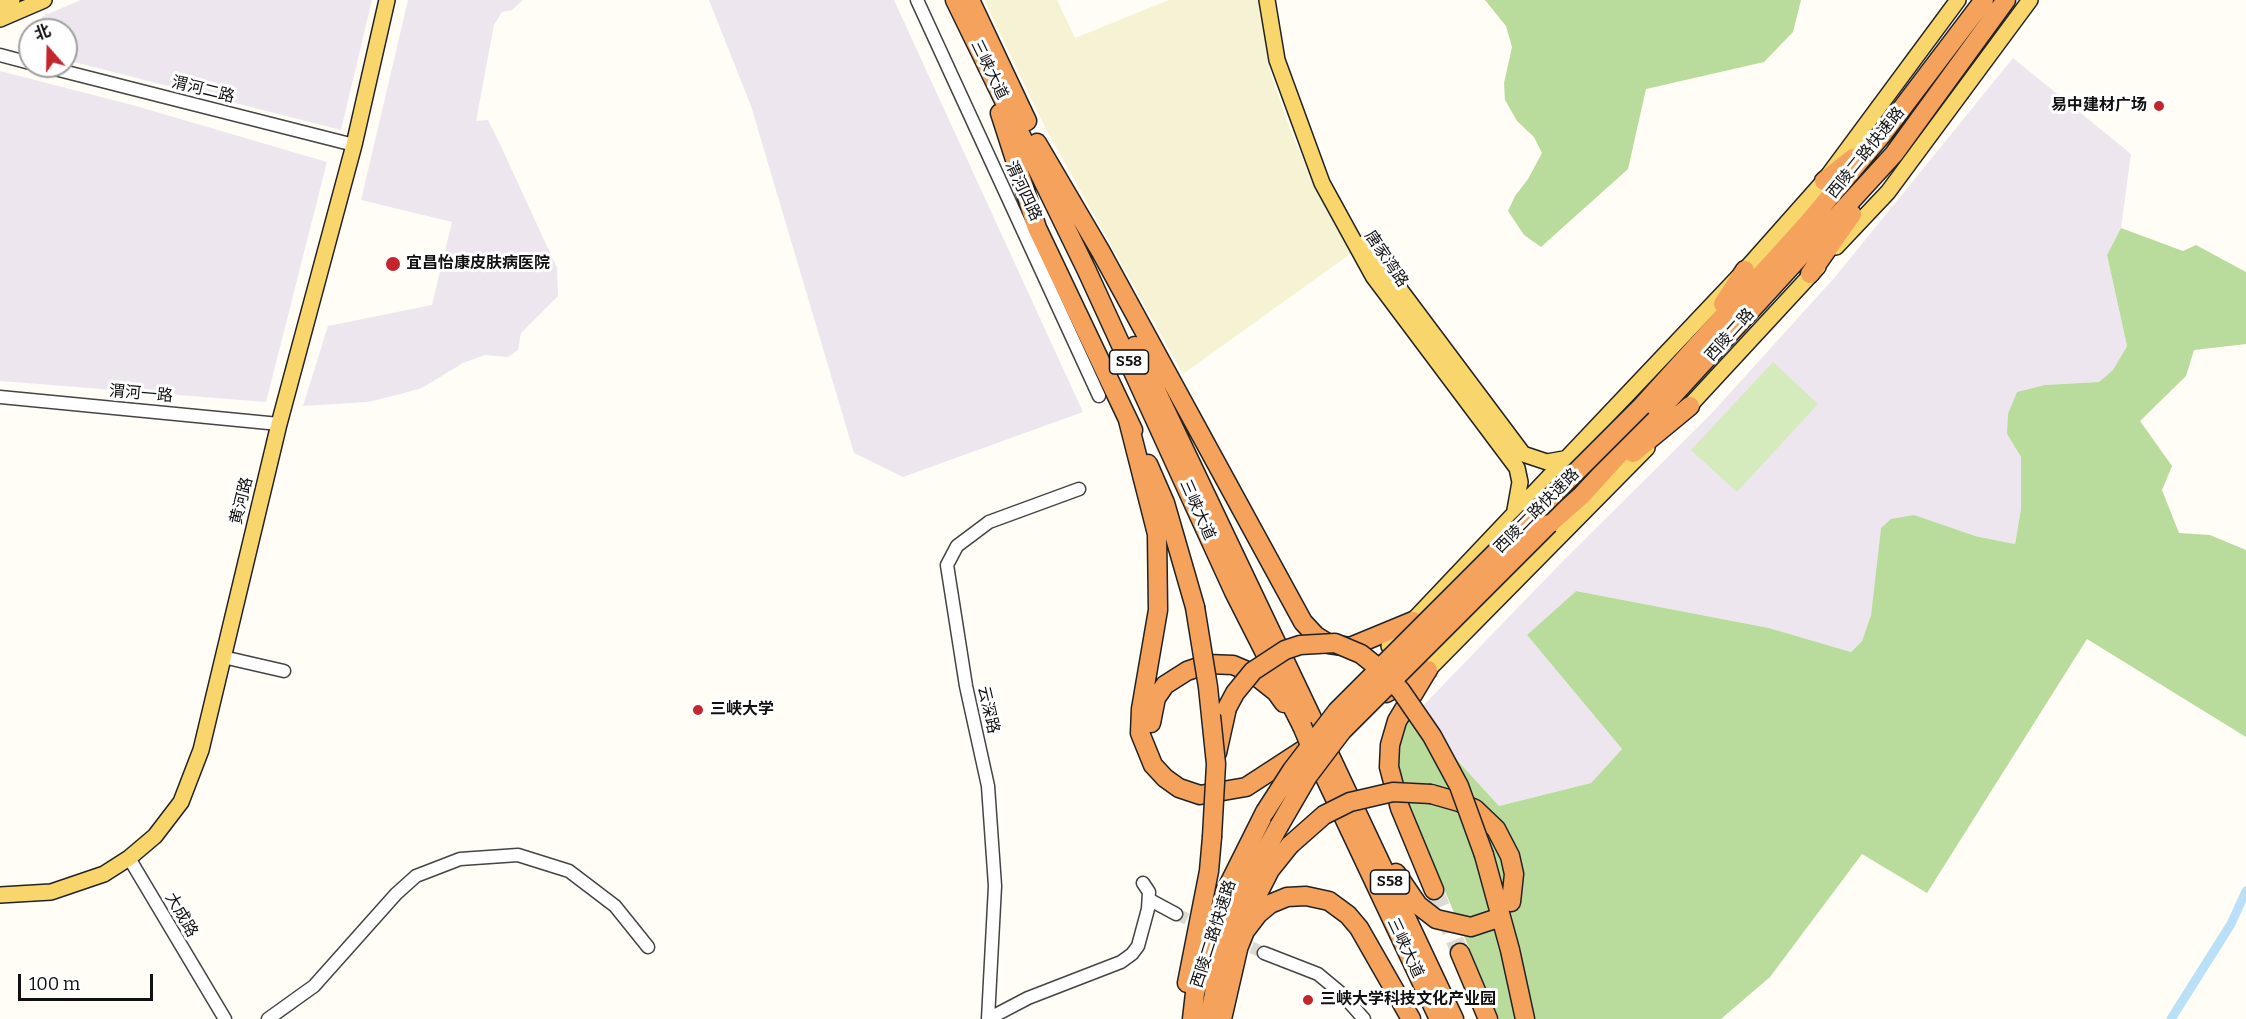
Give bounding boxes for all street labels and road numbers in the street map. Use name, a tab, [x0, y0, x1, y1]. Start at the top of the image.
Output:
street label: 三峡大道	[966, 37, 1012, 103]
street label: 渭河二路	[170, 73, 236, 107]
street label: 西陵二路快速路	[1823, 103, 1909, 203]
street label: 渭河四路	[1001, 158, 1045, 224]
street label: 唐家湾路	[1360, 227, 1412, 291]
street label: 西陵二路	[1701, 305, 1759, 365]
road number: S58	[1110, 350, 1148, 374]
street label: 渭河一路	[108, 382, 174, 406]
street label: 西陵二路快速路	[1491, 465, 1583, 557]
street label: 黄河路	[227, 475, 257, 527]
street label: 三峡大道	[1175, 477, 1219, 543]
street label: 云深路	[973, 684, 1003, 736]
road number: S58	[1370, 870, 1410, 894]
street label: 西陵二路快速路	[1188, 878, 1240, 990]
street label: 大成路	[161, 889, 201, 941]
street label: 三峡大道	[1383, 915, 1427, 981]

